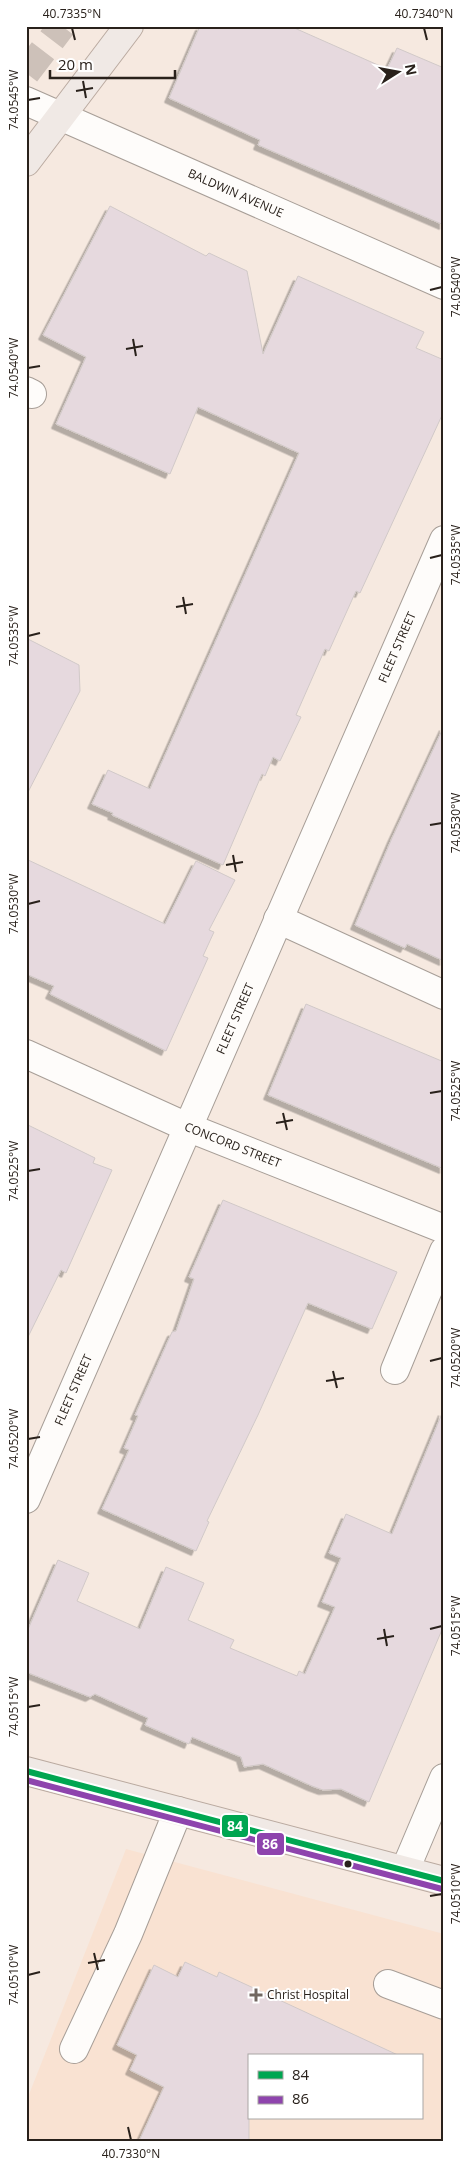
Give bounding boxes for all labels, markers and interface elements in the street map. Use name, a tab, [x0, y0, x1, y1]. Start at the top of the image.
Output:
text: 40.7335°N	[43, 5, 101, 22]
text: 40.7340°N	[395, 5, 453, 22]
scale bar	[50, 48, 175, 80]
north arrow	[372, 48, 422, 98]
text: 20 m	[58, 54, 93, 74]
text: N	[401, 62, 422, 77]
text: 74.0545°W	[5, 70, 22, 130]
street label: BALDWIN AVENUE	[185, 164, 286, 221]
text: 74.0540°W	[447, 257, 464, 317]
text: 74.0540°W	[5, 338, 22, 398]
text: 74.0535°W	[447, 525, 464, 585]
text: 74.0535°W	[5, 606, 22, 666]
street label: FLEET STREET	[374, 609, 420, 685]
text: 74.0530°W	[447, 793, 464, 853]
text: 74.0530°W	[5, 874, 22, 934]
street label: FLEET STREET	[212, 980, 258, 1057]
text: 74.0525°W	[447, 1061, 464, 1121]
street label: CONCORD STREET	[182, 1118, 284, 1172]
text: 74.0525°W	[5, 1141, 22, 1201]
text: 74.0520°W	[447, 1328, 464, 1388]
street label: FLEET STREET	[50, 1351, 96, 1428]
text: 74.0520°W	[5, 1409, 22, 1469]
text: 74.0515°W	[447, 1596, 464, 1656]
text: 74.0515°W	[5, 1677, 22, 1737]
line badge: 84	[221, 1814, 249, 1838]
text: 84	[227, 1816, 243, 1835]
line badge: 86	[256, 1832, 285, 1856]
text: 86	[262, 1834, 278, 1853]
unlabelled marker	[343, 1859, 353, 1869]
text: 74.0510°W	[447, 1864, 464, 1924]
text: 74.0510°W	[5, 1945, 22, 2005]
place label: Christ Hospital	[267, 1986, 349, 2003]
marker: Christ Hospital	[249, 1988, 263, 2002]
legend	[248, 2054, 422, 2120]
text: 84	[292, 2064, 310, 2084]
text: 86	[292, 2088, 309, 2108]
text: 40.7330°N	[102, 2145, 160, 2162]

